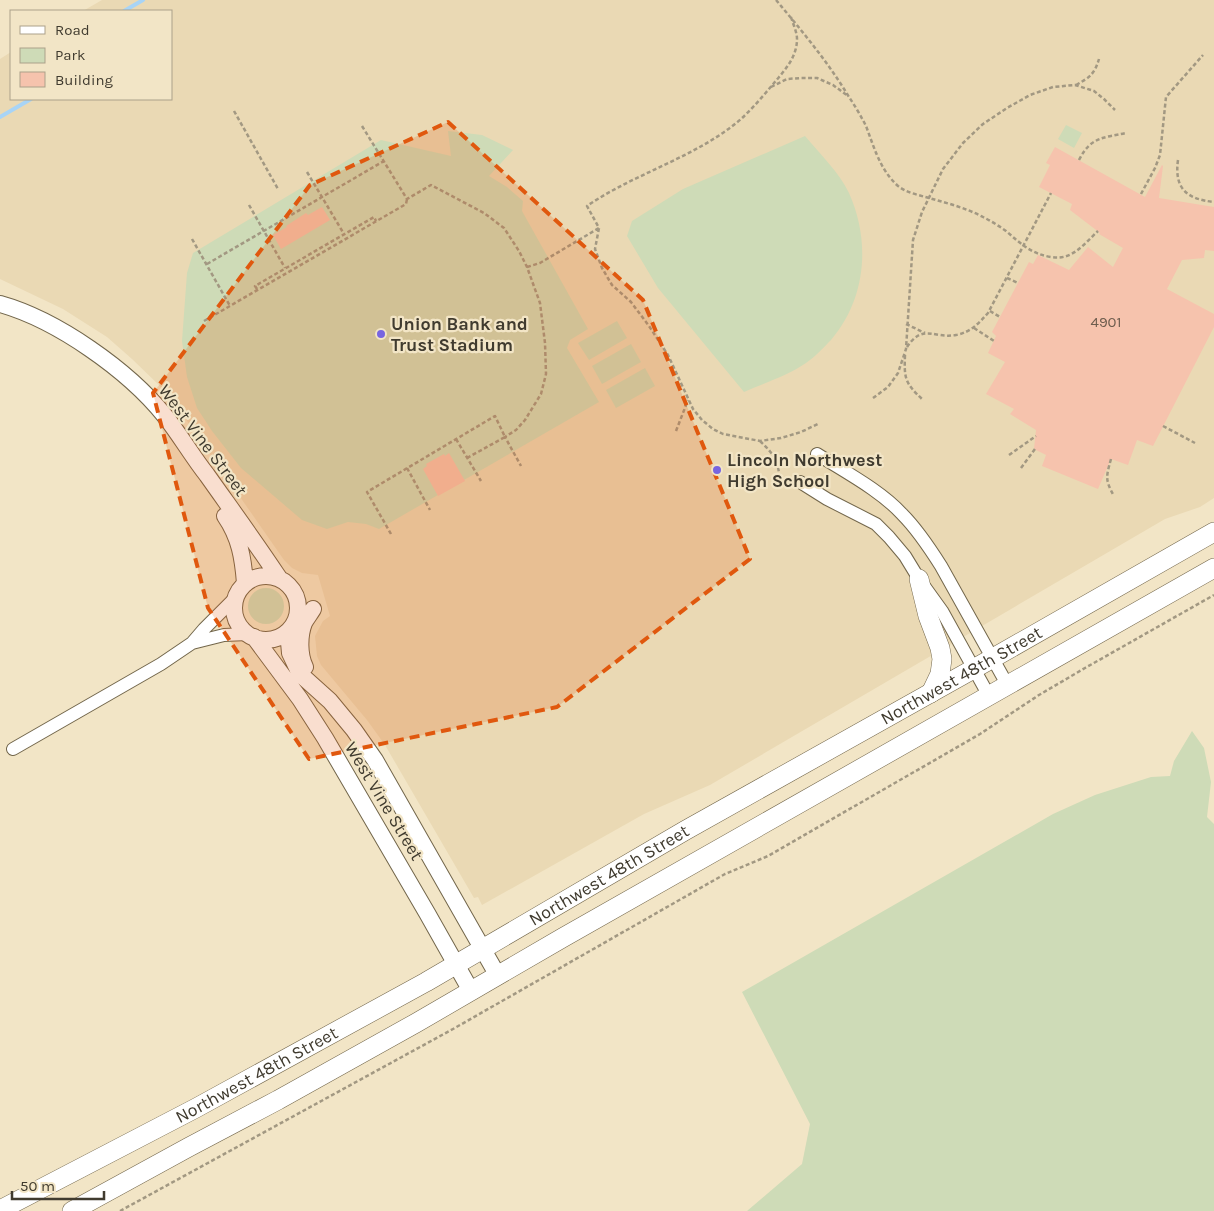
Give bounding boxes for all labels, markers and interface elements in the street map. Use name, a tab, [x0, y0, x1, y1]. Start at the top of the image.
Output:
legend	[10, 10, 172, 100]
text: Road	[55, 21, 90, 39]
text: Park	[55, 46, 85, 64]
text: Building	[55, 71, 113, 89]
place label: Union Bank and Trust Stadium	[391, 313, 528, 356]
house number: 4901	[1091, 313, 1121, 331]
marker: Union Bank and Trust Stadium	[375, 328, 387, 340]
street label: West Vine Street	[154, 380, 252, 501]
place label: Lincoln Northwest High School	[727, 449, 882, 492]
marker: Lincoln Northwest High School	[711, 464, 723, 476]
street label: Northwest 48th Street	[877, 621, 1046, 730]
street label: West Vine Street	[340, 738, 428, 865]
street label: Northwest 48th Street	[525, 820, 693, 930]
street label: Northwest 48th Street	[172, 1021, 342, 1128]
scale bar	[12, 1168, 105, 1200]
text: 50 m	[20, 1177, 55, 1195]

